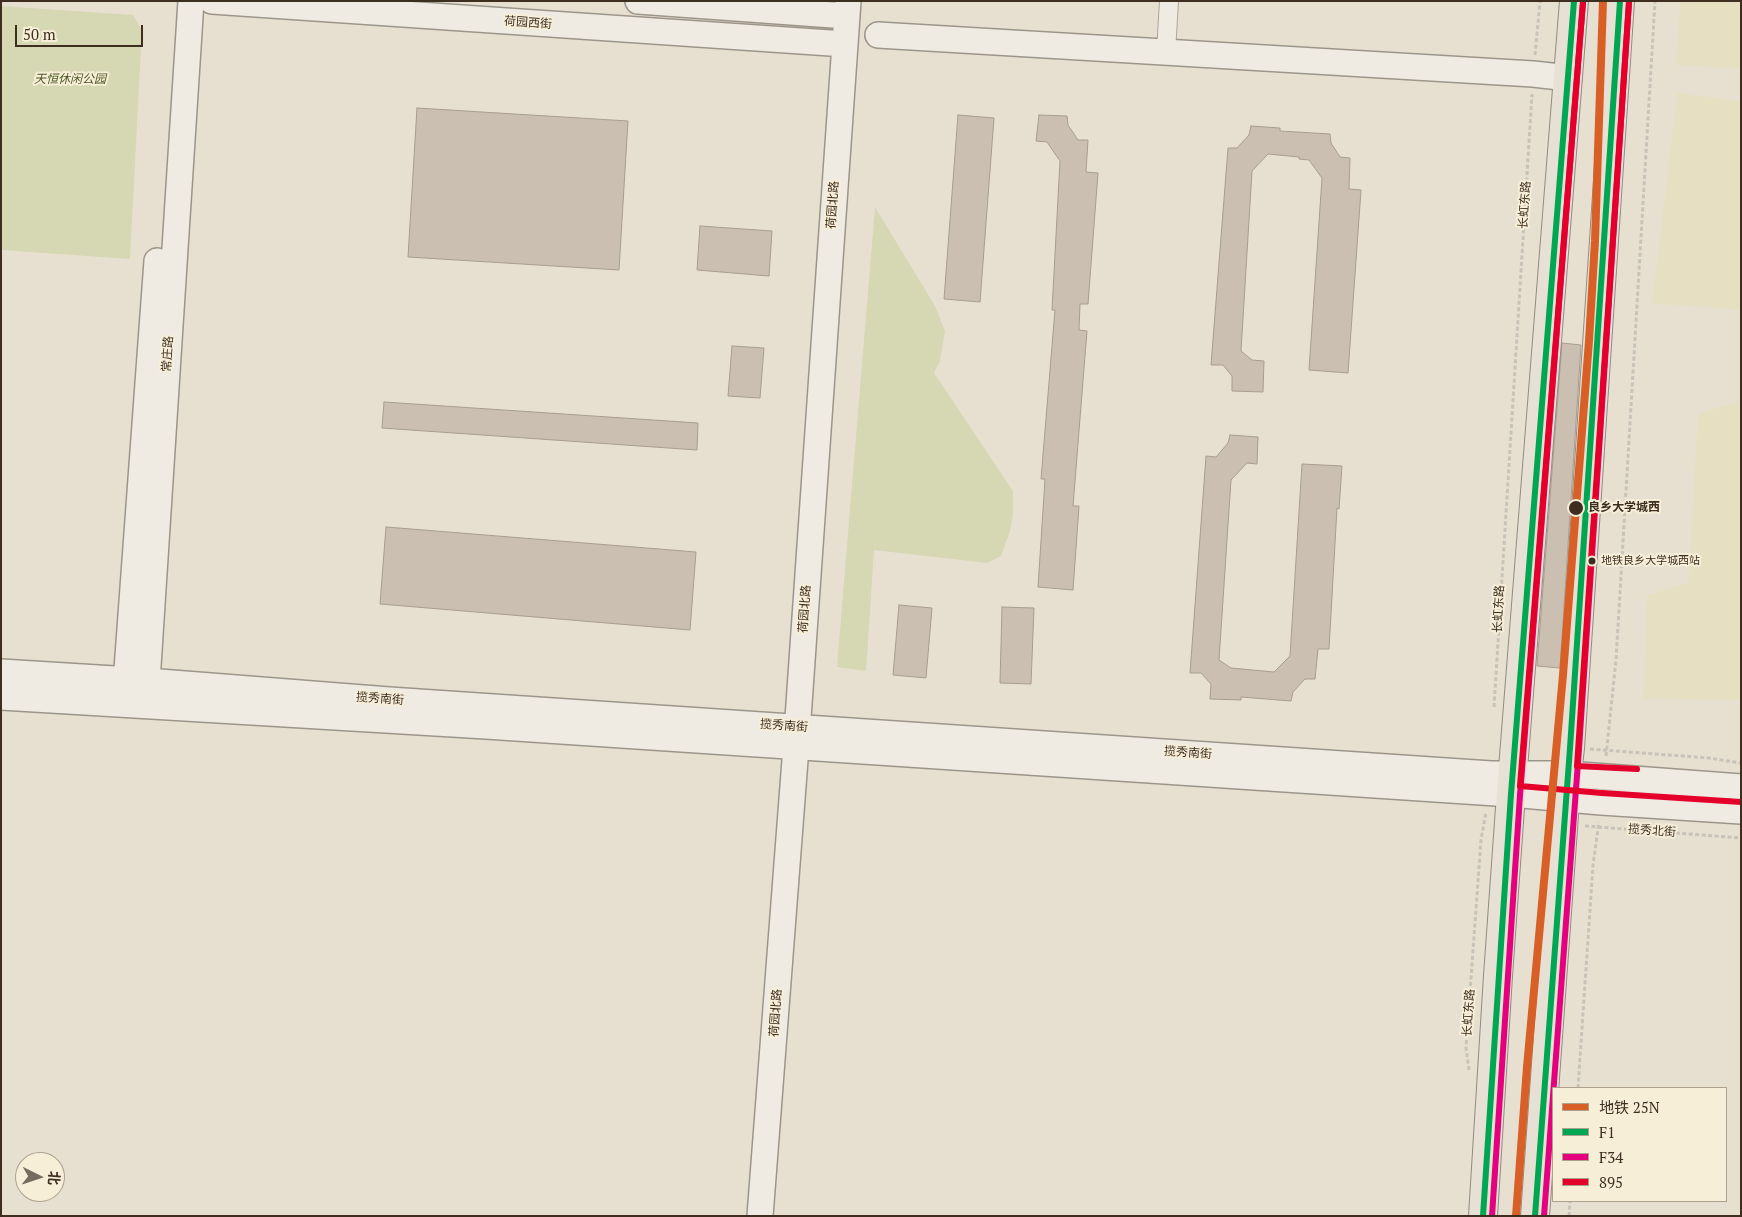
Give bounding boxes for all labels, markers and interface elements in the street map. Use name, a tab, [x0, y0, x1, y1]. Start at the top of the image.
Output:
street label: 荷园西街	[504, 14, 552, 32]
scale bar	[18, 15, 145, 47]
text: 50 m	[23, 24, 56, 44]
park label: 天恒休闲公园	[34, 73, 106, 87]
street label: 荷园北路	[824, 181, 842, 229]
street label: 长虹东路	[1516, 181, 1534, 229]
street label: 常庄路	[160, 336, 176, 372]
marker: 良乡大学城西	[1567, 499, 1585, 517]
place label: 良乡大学城西	[1588, 501, 1660, 515]
place label: 地铁良乡大学城西站	[1601, 554, 1700, 568]
marker: 地铁良乡大学城西站	[1587, 556, 1597, 566]
street label: 荷园北路	[796, 585, 814, 633]
street label: 长虹东路	[1491, 585, 1507, 633]
street label: 揽秀南街	[356, 690, 404, 708]
street label: 揽秀南街	[760, 717, 808, 735]
street label: 揽秀南街	[1164, 744, 1212, 762]
street label: 揽秀北街	[1628, 822, 1676, 840]
street label: 荷园北路	[767, 989, 785, 1037]
street label: 长虹东路	[1460, 989, 1478, 1037]
legend	[1552, 1087, 1727, 1202]
text: 地铁 25N	[1599, 1097, 1660, 1117]
text: F1	[1599, 1122, 1615, 1142]
text: F34	[1599, 1147, 1623, 1167]
north arrow	[15, 1152, 65, 1202]
text: 北	[44, 1170, 64, 1186]
text: 895	[1599, 1172, 1623, 1192]

